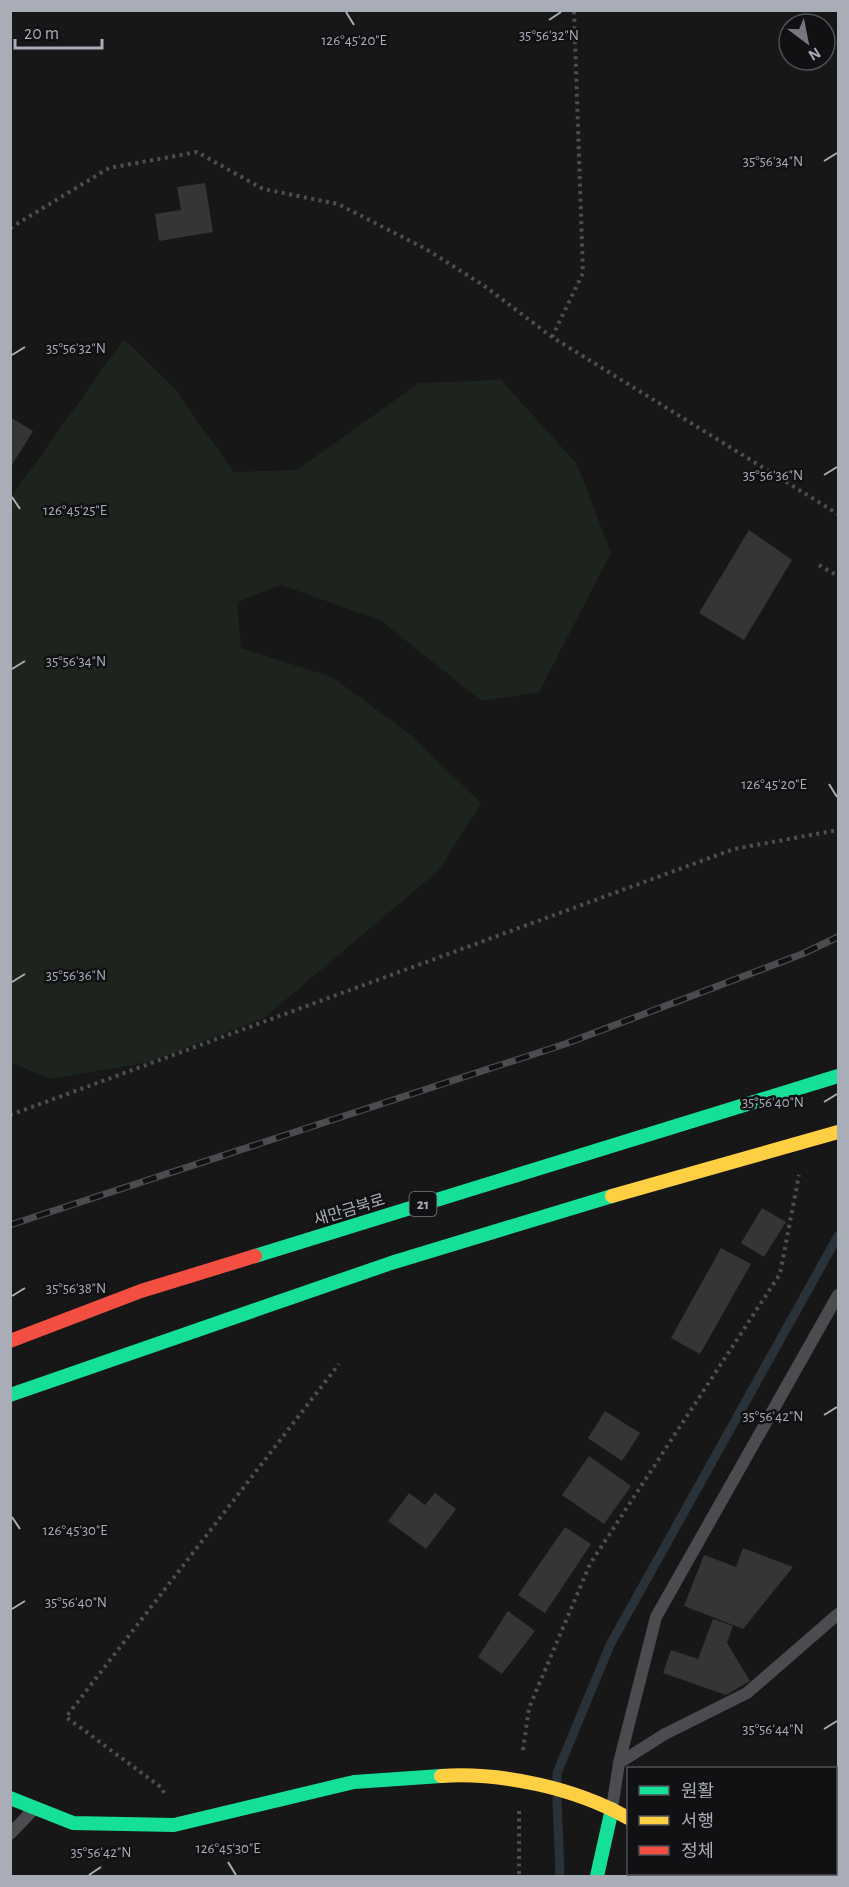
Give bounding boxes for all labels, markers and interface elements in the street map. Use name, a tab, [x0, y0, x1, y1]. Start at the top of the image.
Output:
scale bar	[15, 12, 102, 50]
north arrow	[777, 12, 837, 72]
text: 20 m	[24, 25, 59, 43]
text: 35°56'32"N	[519, 28, 579, 43]
text: 126°45'20"E	[321, 33, 387, 48]
text: N	[805, 44, 823, 64]
text: 35°56'34"N	[743, 154, 803, 169]
text: 35°56'32"N	[46, 341, 106, 356]
text: 35°56'36"N	[743, 468, 803, 483]
text: 126°45'25"E	[43, 503, 107, 518]
text: 35°56'34"N	[46, 654, 106, 669]
text: 126°45'20"E	[741, 777, 807, 792]
text: 35°56'36"N	[46, 968, 106, 983]
text: 35°56'40"N	[742, 1095, 804, 1110]
street label: 새만금북로	[312, 1191, 387, 1228]
road number: 21	[410, 1192, 436, 1216]
text: 35°56'38"N	[46, 1281, 106, 1296]
text: 35°56'42"N	[742, 1409, 804, 1424]
text: 126°45'30"E	[43, 1523, 107, 1538]
text: 35°56'40"N	[45, 1595, 107, 1610]
text: 35°56'44"N	[742, 1722, 804, 1737]
legend	[627, 1767, 837, 1875]
text: 원활	[681, 1781, 714, 1801]
text: 서행	[681, 1812, 714, 1831]
text: 126°45'30"E	[196, 1841, 260, 1856]
text: 정체	[681, 1841, 714, 1861]
text: 35°56'42"N	[70, 1845, 132, 1860]

